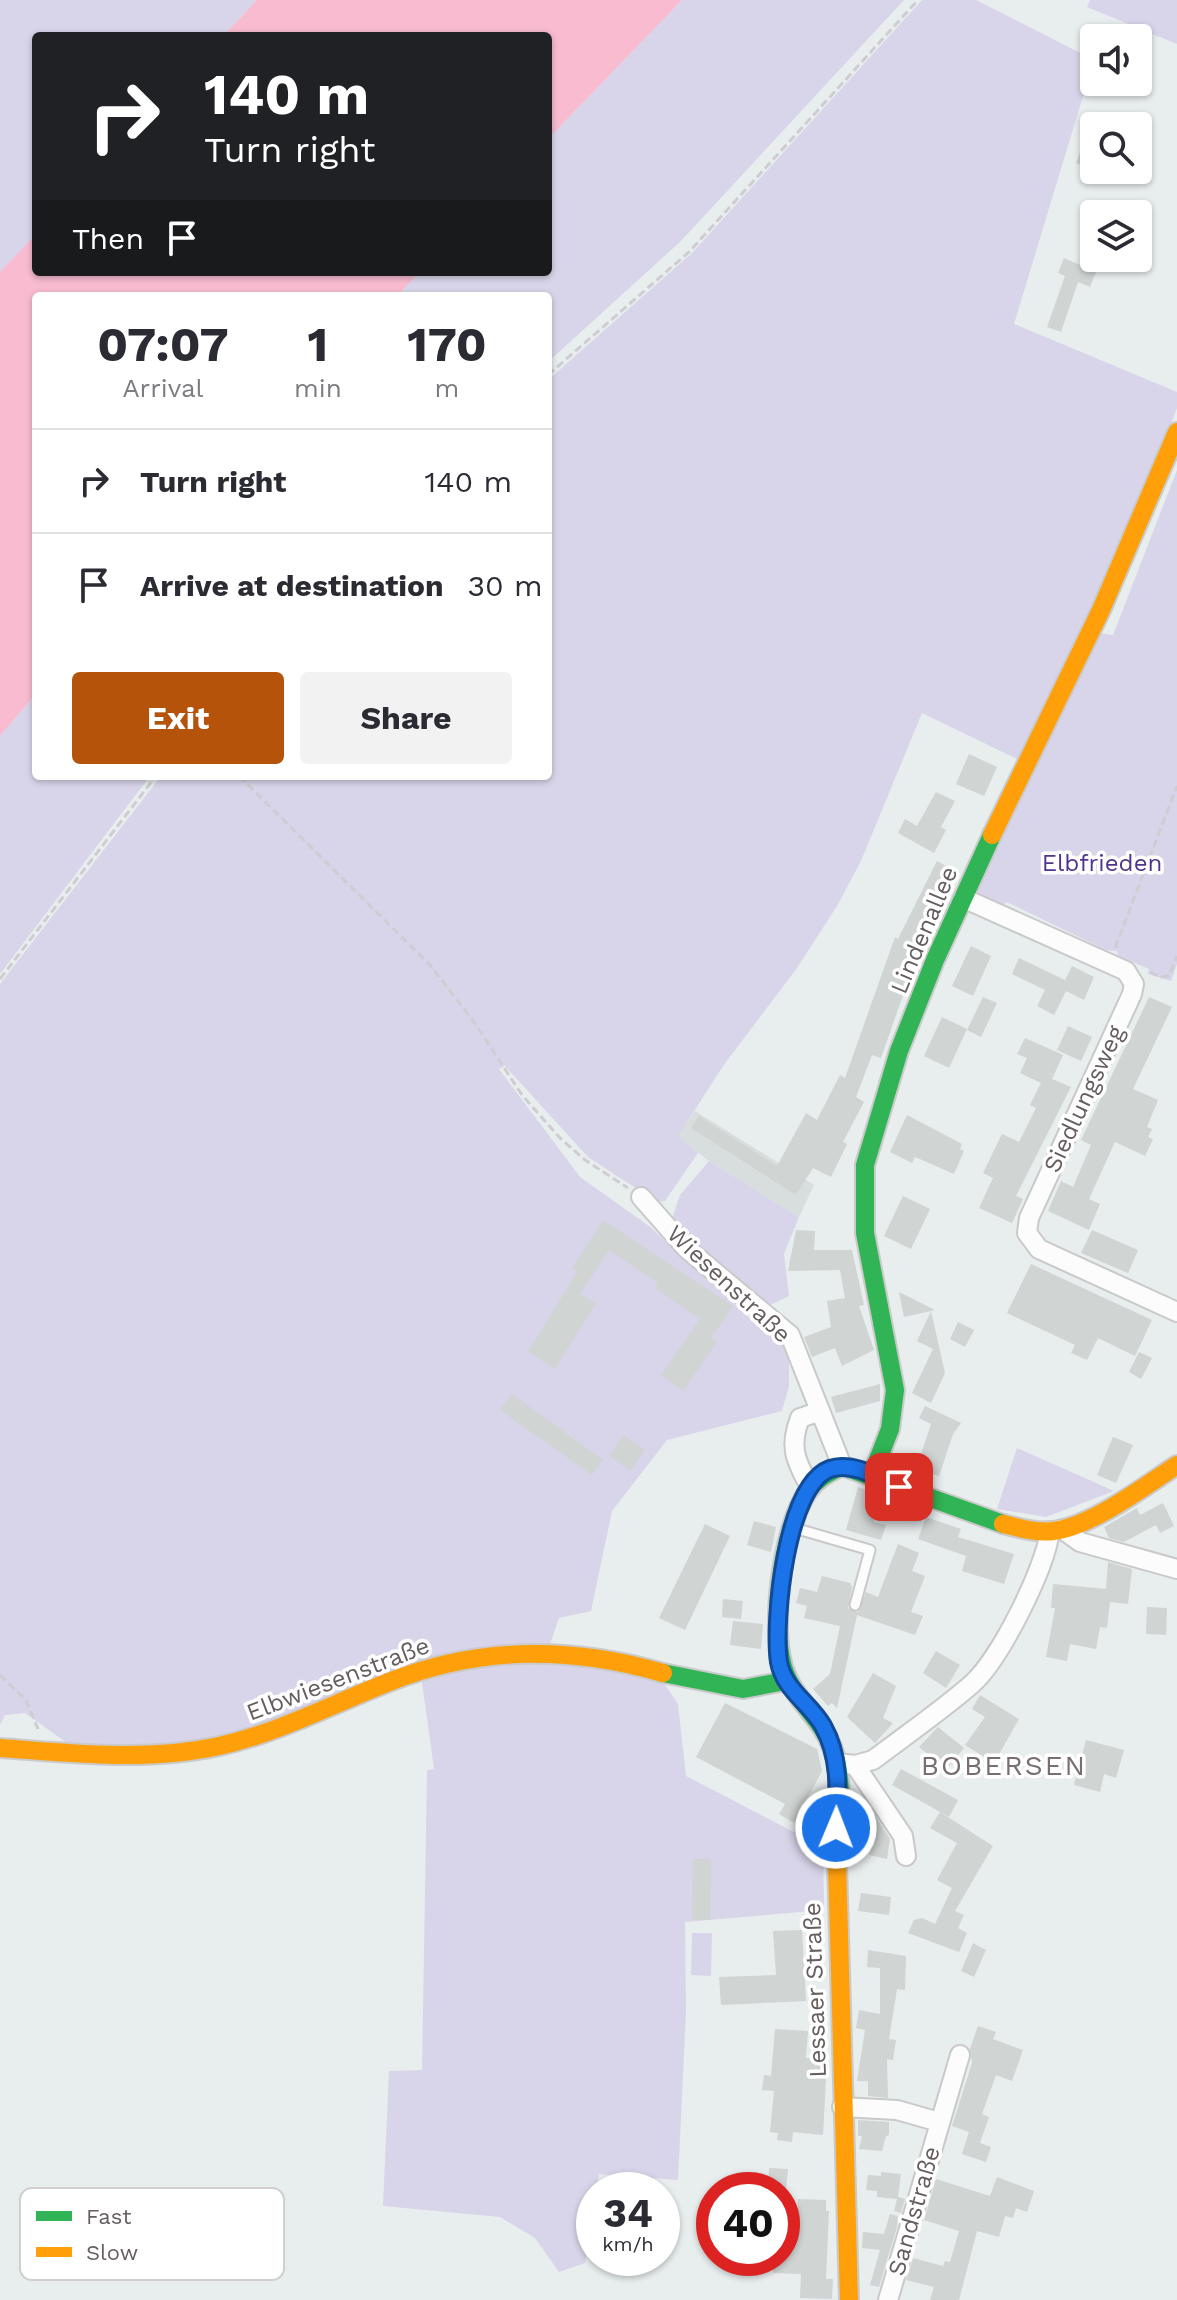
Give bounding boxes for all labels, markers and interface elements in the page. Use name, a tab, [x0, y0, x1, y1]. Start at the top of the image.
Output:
map controls	[1080, 24, 1152, 272]
button: sound	[1080, 24, 1152, 96]
text: 140 m	[204, 62, 369, 128]
icon: right	[72, 64, 176, 168]
button: search	[1080, 112, 1152, 184]
text: Turn right	[204, 129, 375, 171]
button: layers	[1080, 200, 1152, 272]
icon: arrive	[160, 216, 204, 260]
text: Then	[72, 221, 144, 256]
text: 07:07	[97, 316, 229, 373]
text: 1	[308, 316, 328, 373]
text: 170	[407, 316, 487, 373]
text: Arrival	[122, 373, 204, 403]
text: min	[294, 373, 342, 403]
text: m	[435, 373, 459, 403]
icon: right	[72, 459, 116, 503]
text: Turn right	[140, 464, 286, 499]
text: 140 m	[424, 464, 512, 499]
icon: arrive	[72, 563, 116, 607]
text: Arrive at destination	[140, 568, 444, 603]
text: 30 m	[468, 568, 543, 603]
button: Exit	[72, 672, 284, 764]
button: Share	[300, 672, 512, 764]
park label: Elbfrieden	[1042, 849, 1162, 877]
street label: Lindenallee	[885, 862, 963, 998]
street label: Siedlungsweg	[1038, 1021, 1130, 1177]
street label: Wiesenstraße	[661, 1220, 797, 1348]
pin	[865, 1453, 933, 1521]
icon: arrive	[877, 1465, 921, 1509]
street label: Elbwiesenstraße	[243, 1631, 433, 1727]
district label: BOBERSEN	[921, 1749, 1087, 1782]
position arrow	[794, 1786, 878, 1870]
street label: Lessaer Straße	[798, 1902, 832, 2078]
street label: Sandstraße	[882, 2143, 946, 2279]
speed limit sign: 40	[696, 2172, 800, 2276]
legend	[20, 2188, 284, 2280]
text: 34	[603, 2190, 653, 2237]
text: Fast	[86, 2204, 132, 2229]
text: km/h	[602, 2232, 654, 2256]
text: Slow	[86, 2240, 138, 2265]

